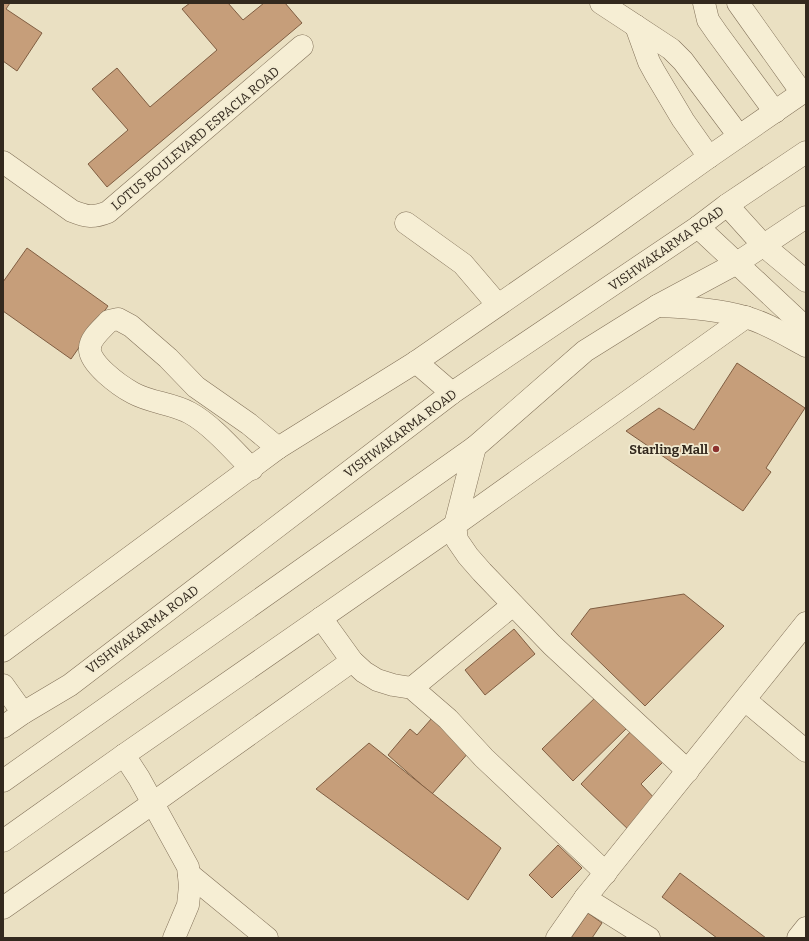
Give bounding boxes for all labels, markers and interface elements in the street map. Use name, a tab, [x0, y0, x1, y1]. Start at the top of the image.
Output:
street label: LOTUS BOULEVARD ESPACIA ROAD	[108, 64, 282, 213]
street label: VISHWAKARMA ROAD	[606, 203, 727, 294]
street label: VISHWAKARMA ROAD	[341, 386, 459, 481]
place label: Starling Mall	[629, 442, 708, 457]
marker: Starling Mall	[711, 444, 721, 454]
street label: VISHWAKARMA ROAD	[83, 582, 201, 677]

